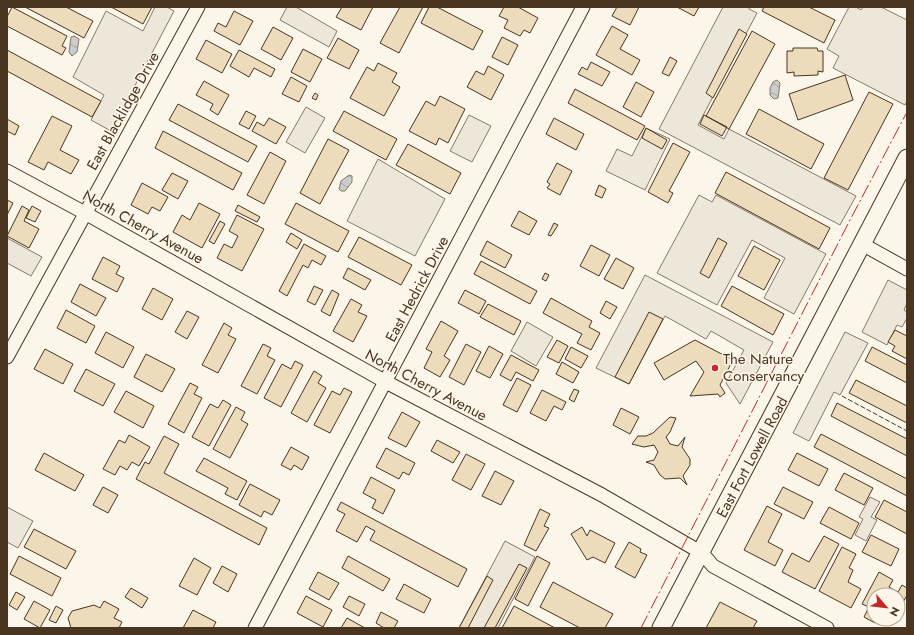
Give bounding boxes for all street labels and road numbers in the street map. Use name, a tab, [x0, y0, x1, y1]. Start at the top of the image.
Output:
street label: East Blacklidge Drive	[81, 48, 165, 174]
street label: North Cherry Avenue	[78, 185, 208, 270]
street label: East Hedrick Drive	[380, 232, 454, 346]
street label: North Cherry Avenue	[361, 344, 491, 427]
street label: East Fort Lowell Road	[711, 393, 793, 521]

